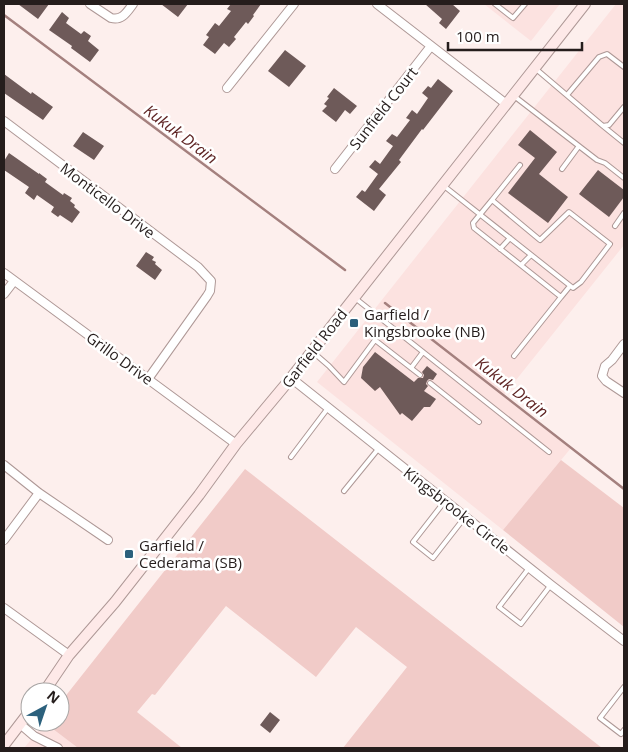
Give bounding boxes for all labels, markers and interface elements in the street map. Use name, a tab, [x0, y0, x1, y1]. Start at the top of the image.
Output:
scale bar	[448, 20, 582, 52]
text: 100 m	[456, 26, 500, 46]
street label: Sunfield Court	[344, 62, 422, 154]
water label: Kukuk Drain	[140, 99, 222, 169]
street label: Monticello Drive	[57, 158, 159, 242]
street label: Garfield Road	[277, 304, 351, 392]
place label: Garfield / Kingsbrooke (NB)	[364, 304, 485, 341]
marker: Garfield / Kingsbrooke (NB)	[348, 317, 360, 329]
street label: Grillo Drive	[83, 327, 157, 389]
water label: Kukuk Drain	[471, 352, 553, 422]
street label: Kingsbrooke Circle	[400, 462, 514, 558]
place label: Garfield / Cederama (SB)	[139, 535, 242, 572]
marker: Garfield / Cederama (SB)	[123, 548, 135, 560]
north arrow	[20, 682, 70, 732]
text: N	[43, 686, 64, 708]

